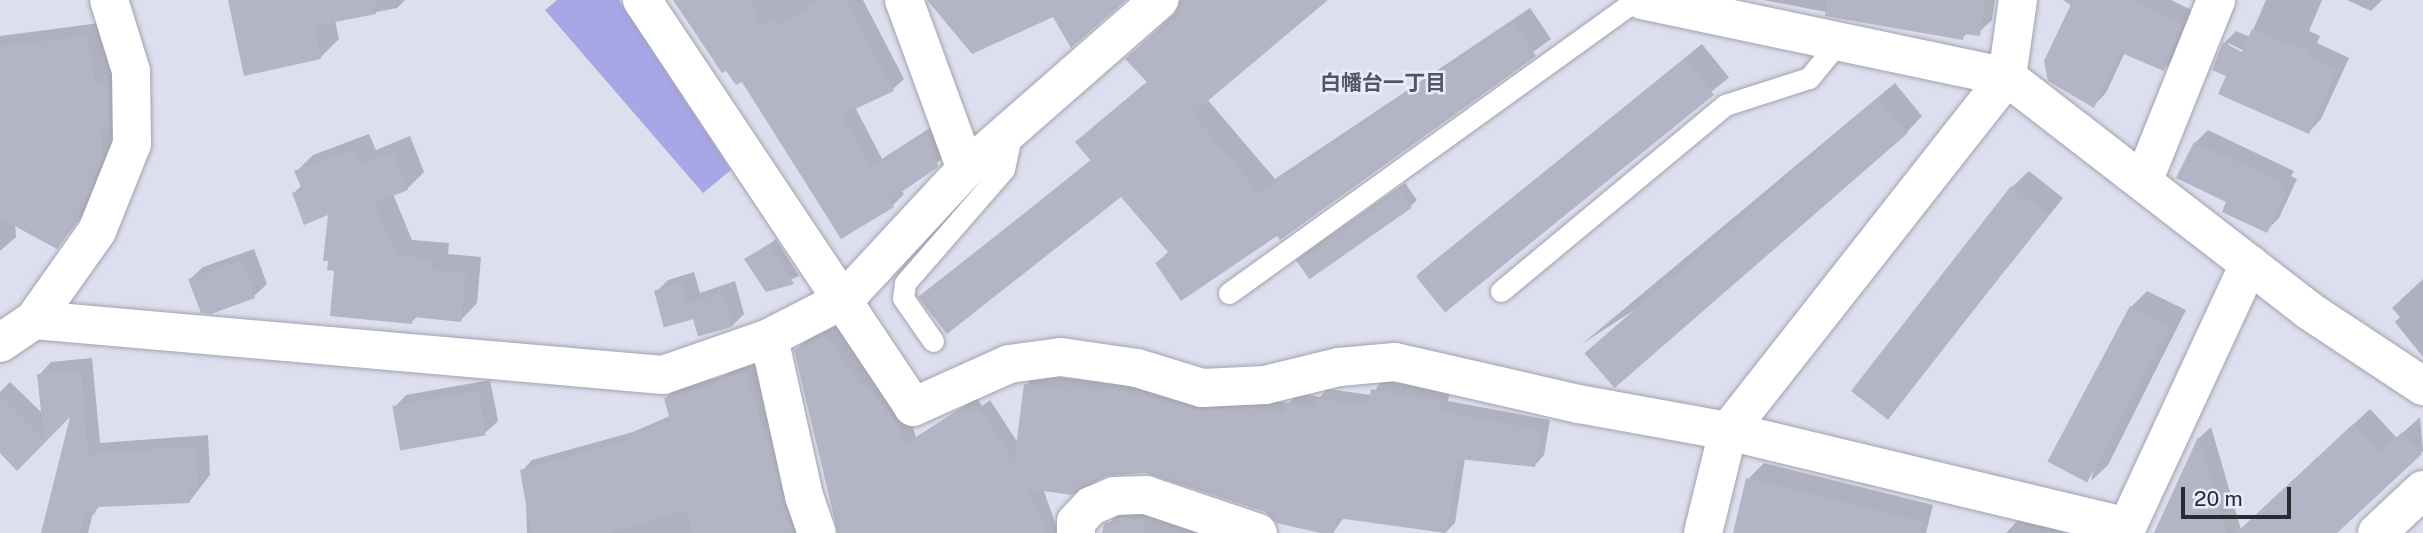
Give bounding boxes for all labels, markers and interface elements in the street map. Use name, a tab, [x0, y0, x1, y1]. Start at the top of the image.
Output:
district label: 白幡台一丁目	[1320, 70, 1446, 96]
scale bar	[2185, 474, 2295, 518]
text: 20 m	[2194, 486, 2243, 511]

